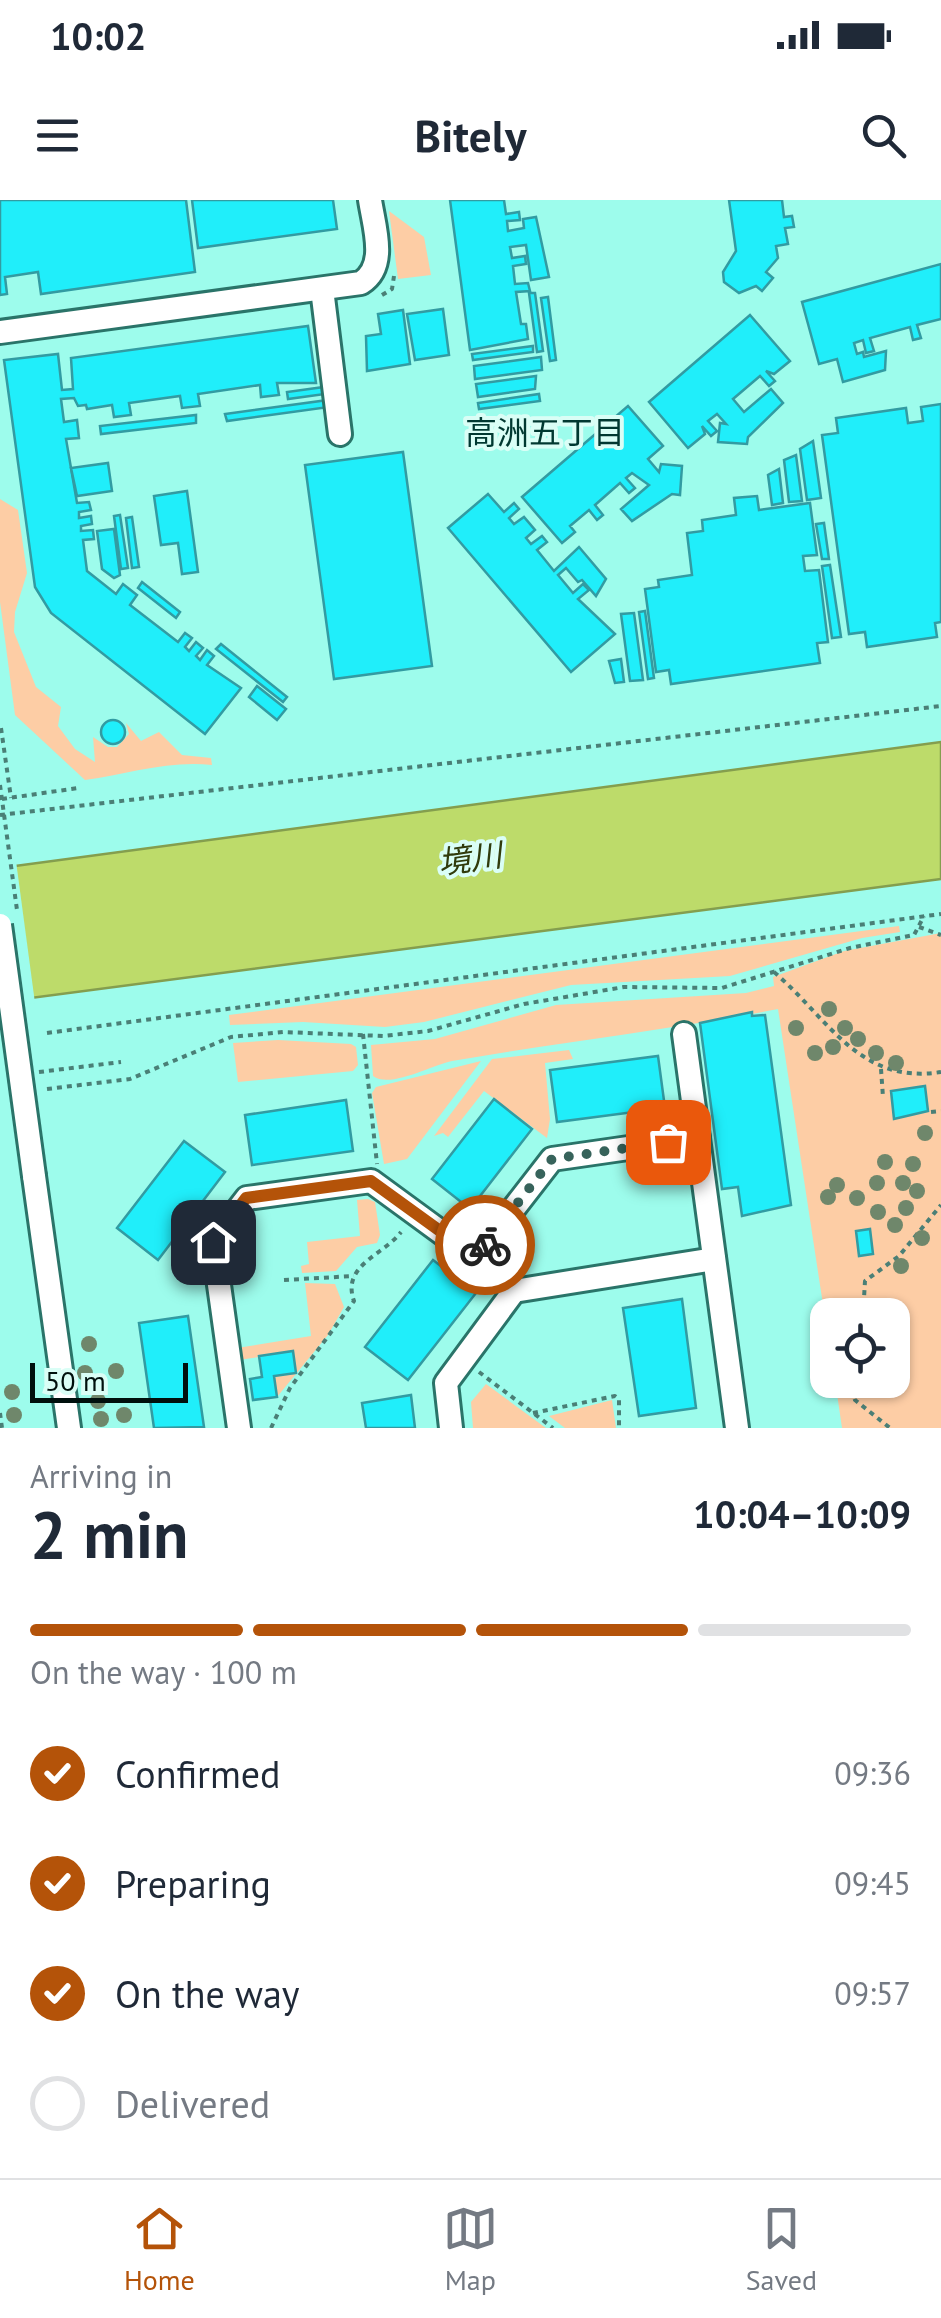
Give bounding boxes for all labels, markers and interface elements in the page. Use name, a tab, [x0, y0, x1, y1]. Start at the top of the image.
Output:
text: 10:02	[50, 11, 146, 60]
text: Bitely	[415, 106, 526, 164]
icon: menu	[30, 108, 85, 163]
icon: search	[856, 108, 911, 163]
district label: 高洲五丁目	[465, 411, 625, 453]
water label: 境川	[435, 832, 507, 883]
pin	[626, 1100, 711, 1185]
icon: bag	[641, 1115, 696, 1170]
courier	[435, 1195, 535, 1295]
pin	[171, 1200, 256, 1285]
icon: home	[186, 1215, 241, 1270]
icon: bike	[458, 1218, 513, 1273]
map controls	[810, 1298, 910, 1398]
button: locate	[810, 1298, 910, 1398]
scale bar	[30, 1358, 188, 1402]
text: 50 m	[45, 1362, 106, 1399]
text: Arriving in	[30, 1455, 172, 1497]
text: 10:04–10:09	[693, 1489, 911, 1538]
text: 2 min	[30, 1492, 189, 1576]
text: On the way · 100 m	[30, 1651, 297, 1693]
icon: check	[30, 1746, 85, 1801]
text: Confirmed	[115, 1749, 281, 1798]
text: 09:36	[834, 1752, 911, 1794]
icon: check	[30, 1856, 85, 1911]
text: Preparing	[115, 1859, 271, 1908]
text: 09:45	[834, 1862, 911, 1904]
icon: check	[30, 1966, 85, 2021]
text: On the way	[115, 1969, 300, 2018]
text: 09:57	[834, 1972, 911, 2014]
text: Delivered	[115, 2079, 270, 2128]
tab: Home	[124, 2201, 195, 2298]
tab: Map	[443, 2201, 498, 2298]
tab: Saved	[746, 2201, 817, 2298]

